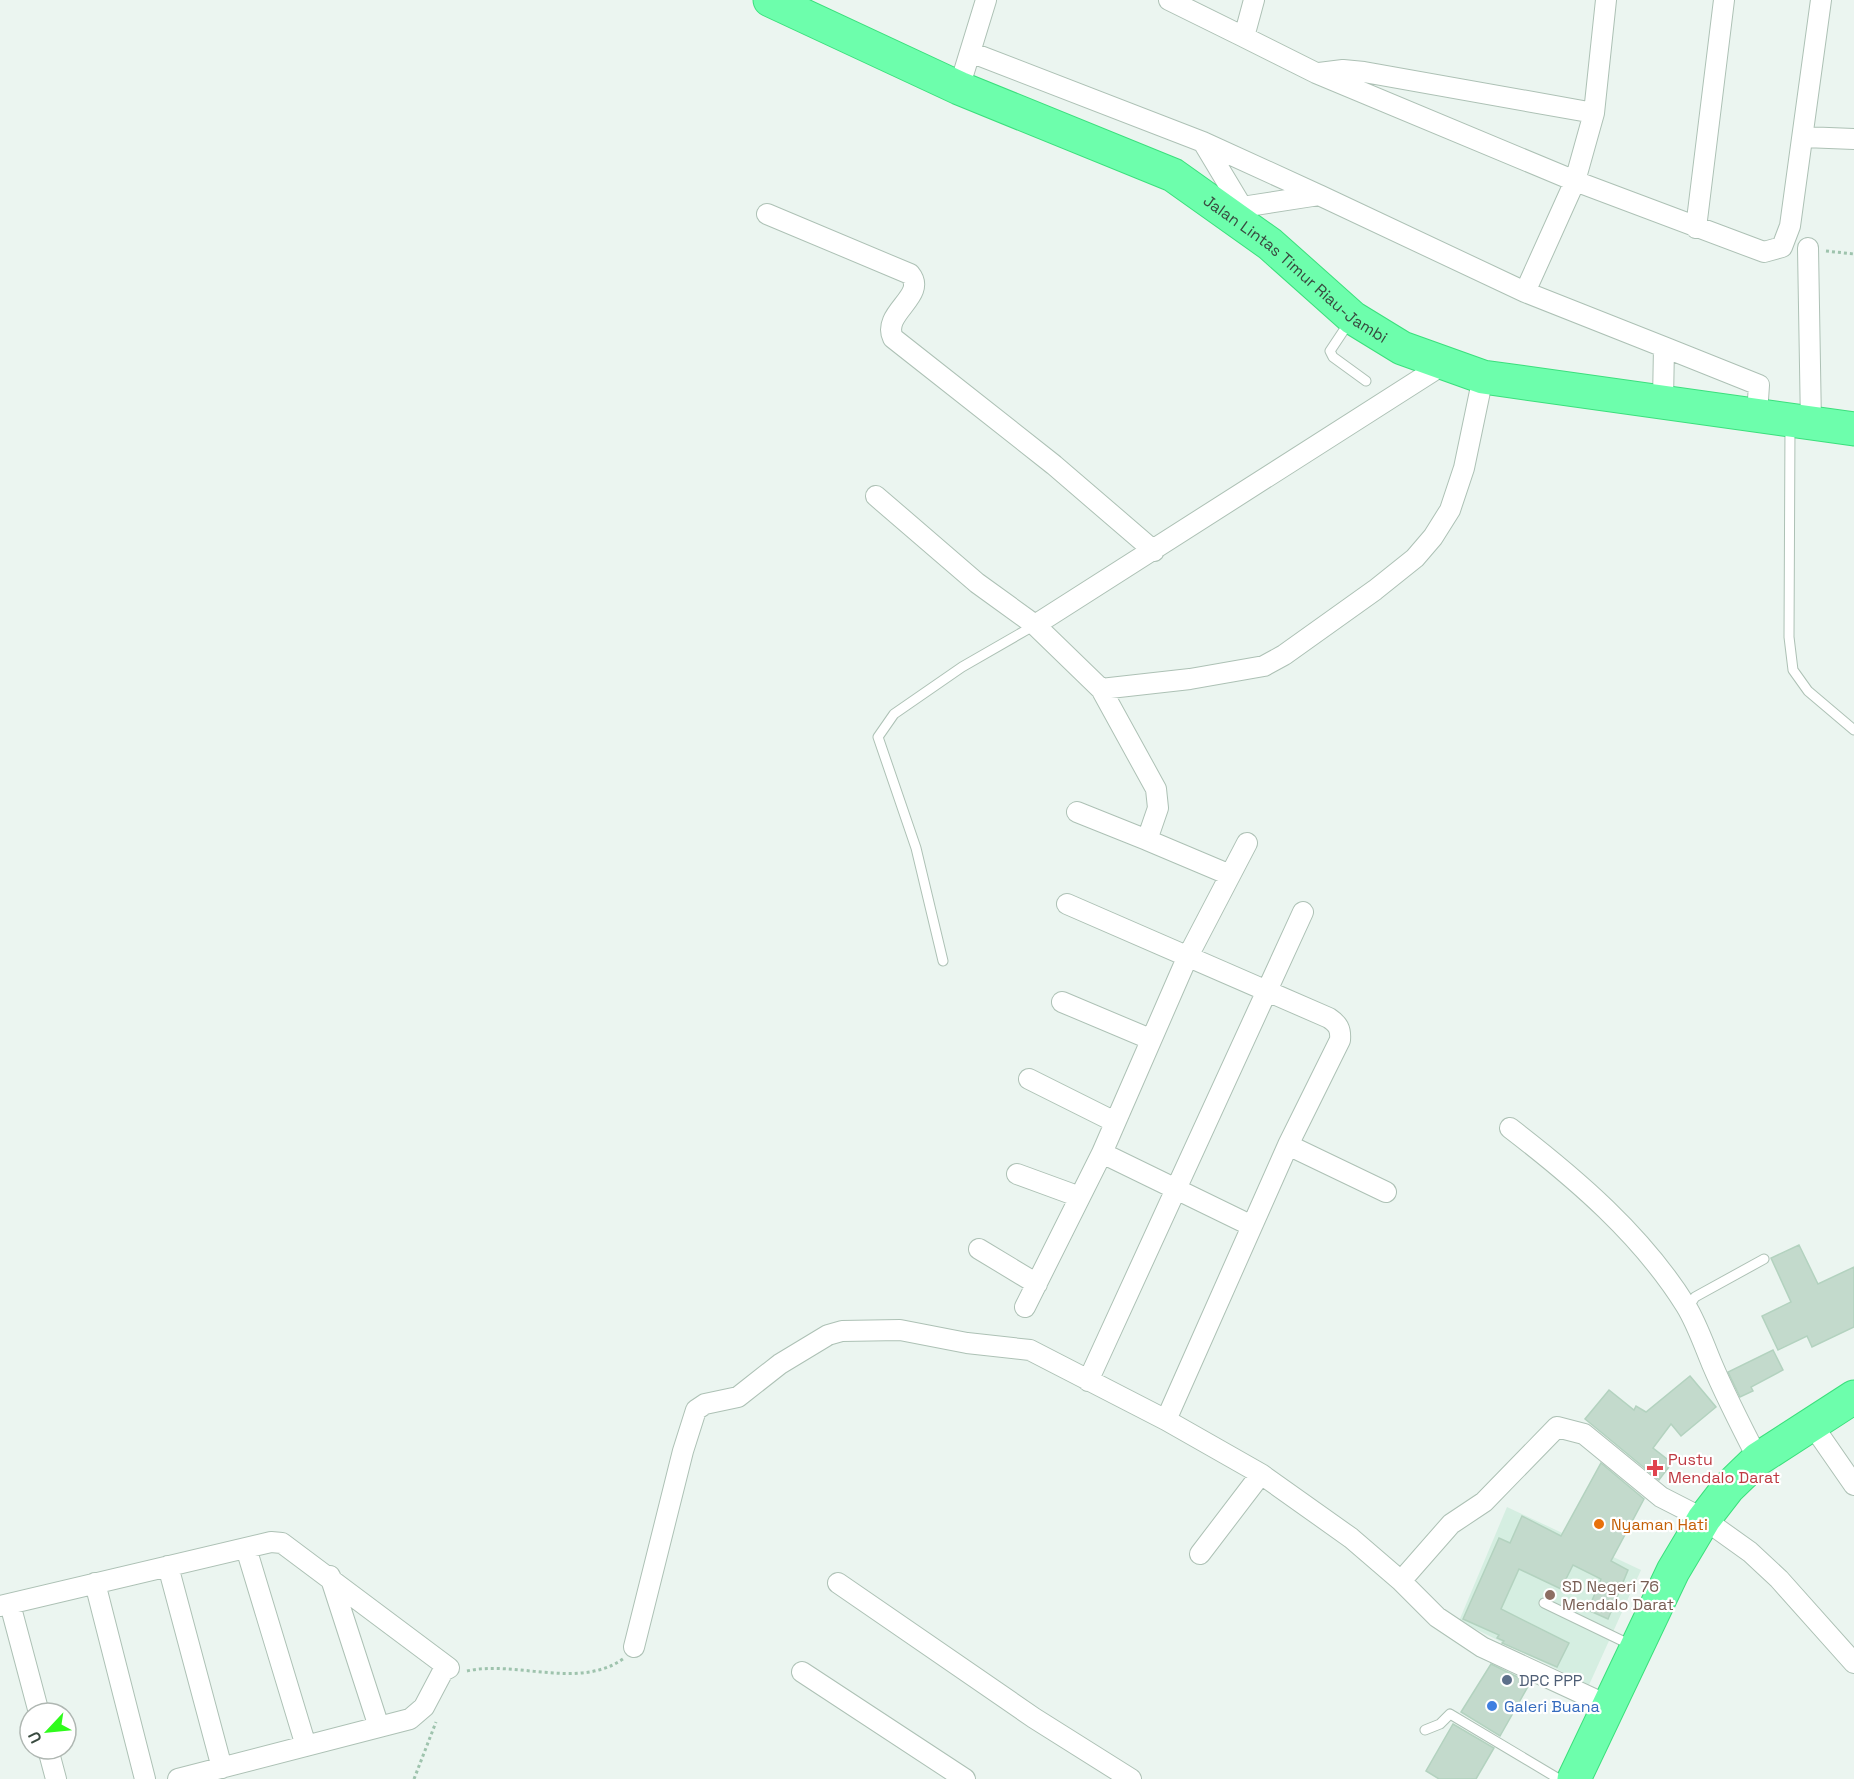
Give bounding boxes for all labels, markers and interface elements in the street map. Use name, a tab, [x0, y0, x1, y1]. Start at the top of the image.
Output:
street label: Jalan Lintas Timur Riau-Jambi	[1199, 189, 1392, 347]
place label: Pustu Mendalo Darat	[1668, 1449, 1780, 1488]
marker: Pustu Mendalo Darat	[1646, 1459, 1664, 1477]
place label: Nyaman Hati	[1611, 1514, 1708, 1535]
marker: Nyaman Hati	[1592, 1517, 1606, 1531]
place label: SD Negeri 76 Mendalo Darat	[1562, 1576, 1674, 1615]
marker: SD Negeri 76 Mendalo Darat	[1543, 1588, 1557, 1602]
place label: DPC PPP	[1519, 1670, 1583, 1691]
marker: DPC PPP	[1500, 1673, 1514, 1687]
place label: Galeri Buana	[1504, 1696, 1600, 1717]
marker: Galeri Buana	[1485, 1699, 1499, 1713]
north arrow	[18, 1701, 78, 1761]
text: U	[23, 1728, 47, 1747]

